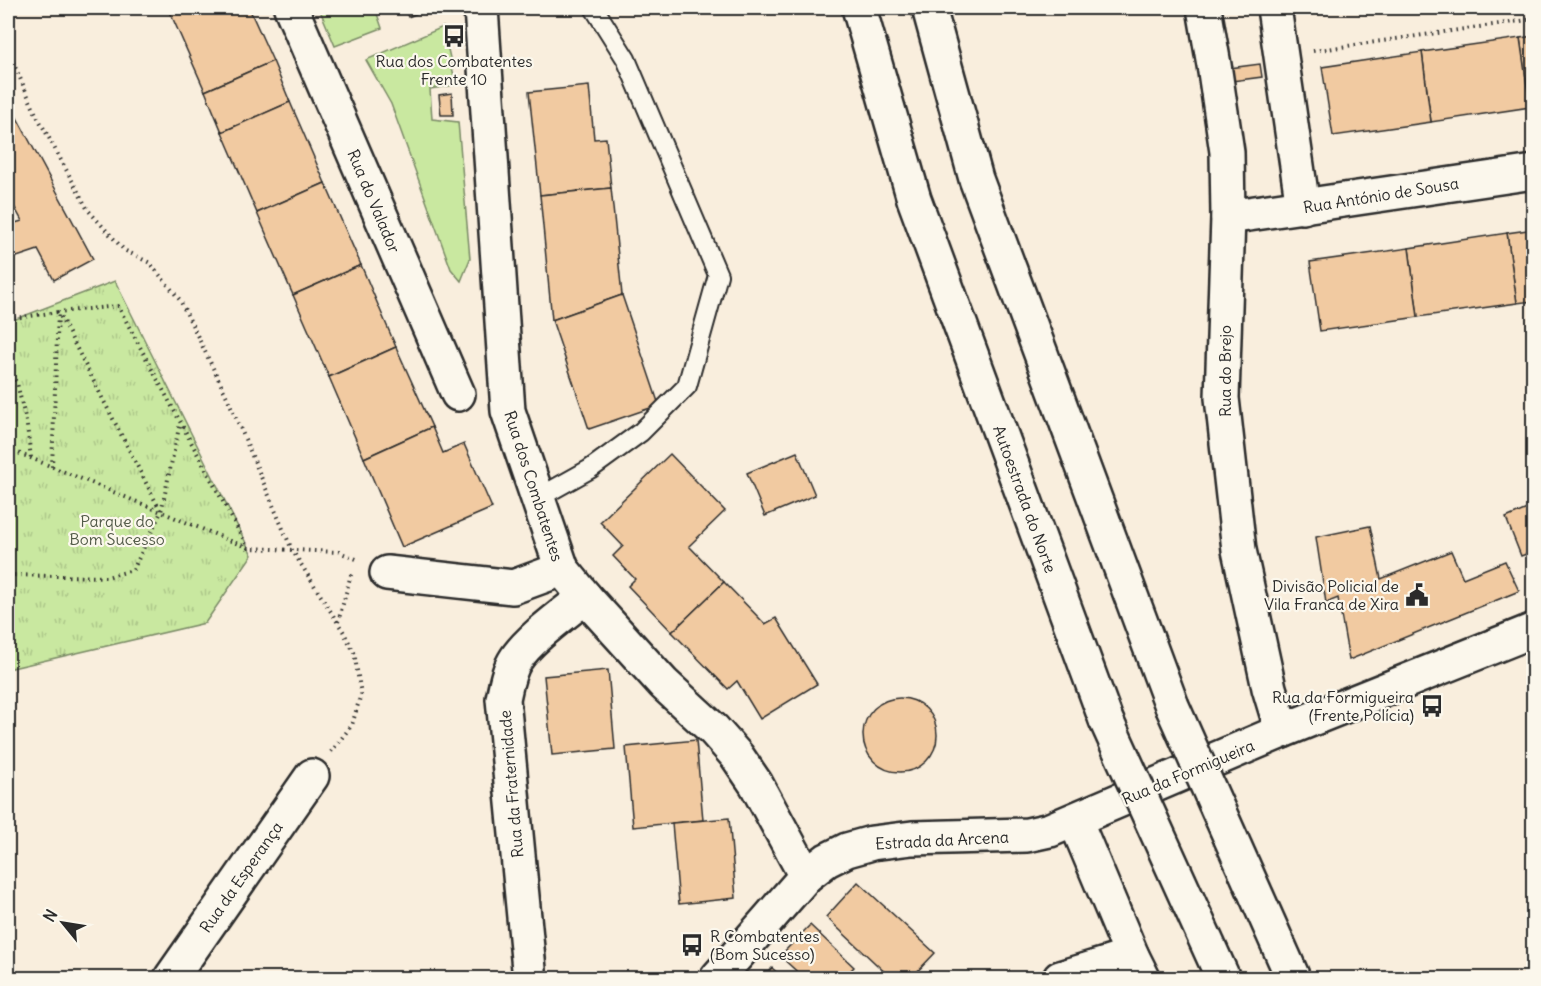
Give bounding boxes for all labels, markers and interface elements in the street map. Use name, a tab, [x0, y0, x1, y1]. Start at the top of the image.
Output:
bus stop icon: Rua dos Combatentes Frente 10	[441, 23, 467, 49]
place label: Rua dos Combatentes Frente 10	[375, 51, 533, 89]
street label: Rua do Valador	[343, 146, 405, 256]
street label: Rua António de Sousa	[1302, 173, 1460, 217]
street label: Rua do Brejo	[1215, 325, 1235, 417]
street label: Rua dos Combatentes	[500, 408, 568, 564]
street label: Autoestrada do Norte	[989, 422, 1061, 576]
park label: Parque do Bom Sucesso	[69, 511, 165, 549]
place label: Divisão Policial de Vila Franca de Xira	[1264, 576, 1399, 614]
public building icon: Divisão Policial de Vila Franca de Xira	[1404, 582, 1430, 608]
place label: Rua da Formigueira (Frente Polícia)	[1272, 687, 1414, 725]
bus stop icon: Rua da Formigueira (Frente Polícia)	[1419, 693, 1445, 719]
street label: Rua da Fraternidade	[495, 709, 527, 859]
street label: Rua da Formigueira	[1119, 735, 1257, 809]
street label: Rua da Esperança	[195, 818, 287, 936]
street label: Estrada da Arcena	[875, 827, 1009, 853]
north arrow	[33, 893, 93, 953]
text: N	[39, 906, 61, 925]
place label: R Combatentes (Bom Sucesso)	[710, 926, 819, 964]
bus stop icon: R Combatentes (Bom Sucesso)	[679, 932, 705, 958]

